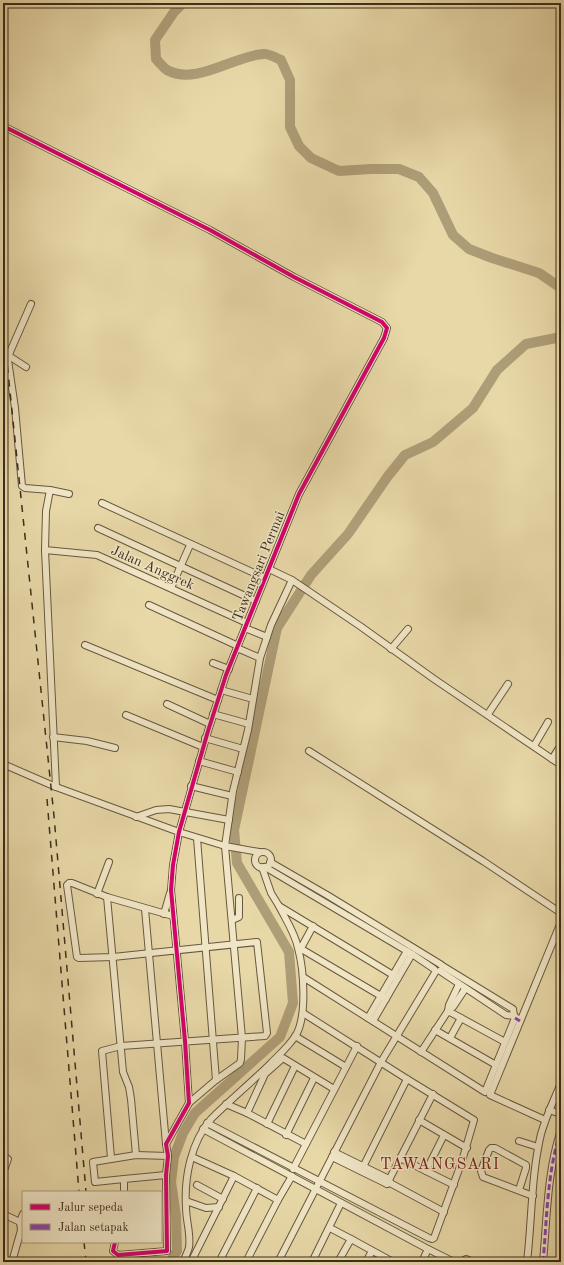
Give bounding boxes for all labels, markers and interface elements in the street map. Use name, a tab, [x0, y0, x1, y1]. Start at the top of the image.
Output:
street label: Tawangsari Permai	[230, 509, 288, 623]
street label: Jalan Anggrek	[109, 543, 196, 593]
district label: TAWANGSARI	[380, 1157, 500, 1173]
legend	[22, 1191, 162, 1243]
text: Jalur sepeda	[58, 1202, 123, 1214]
text: Jalan setapak	[58, 1222, 129, 1234]

